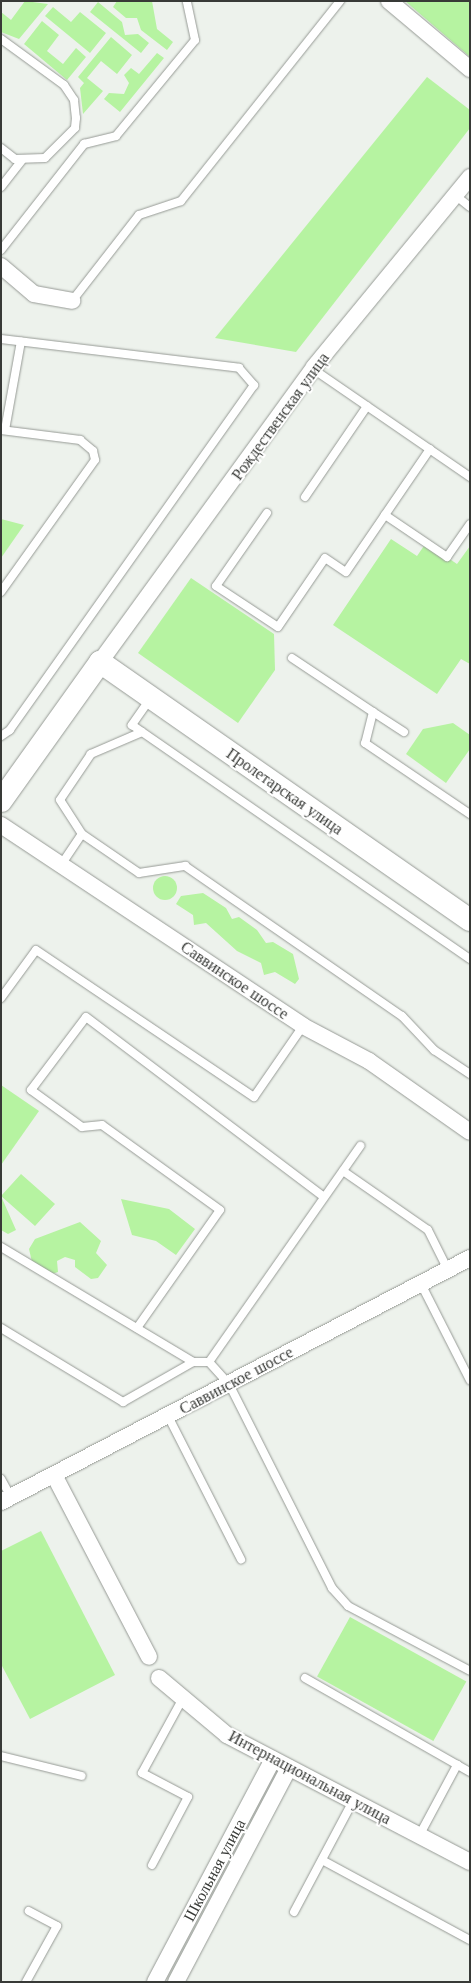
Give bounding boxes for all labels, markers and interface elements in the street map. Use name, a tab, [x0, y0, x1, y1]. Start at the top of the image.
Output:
street label: Рождественская улица	[227, 348, 333, 484]
street label: Пролетарская улица	[223, 744, 347, 838]
street label: Саввинское шоссе	[177, 937, 293, 1023]
street label: Саввинское шоссе	[176, 1342, 296, 1418]
street label: Интернациональная улица	[225, 1726, 395, 1828]
street label: Школьная улица	[179, 1815, 249, 1925]

